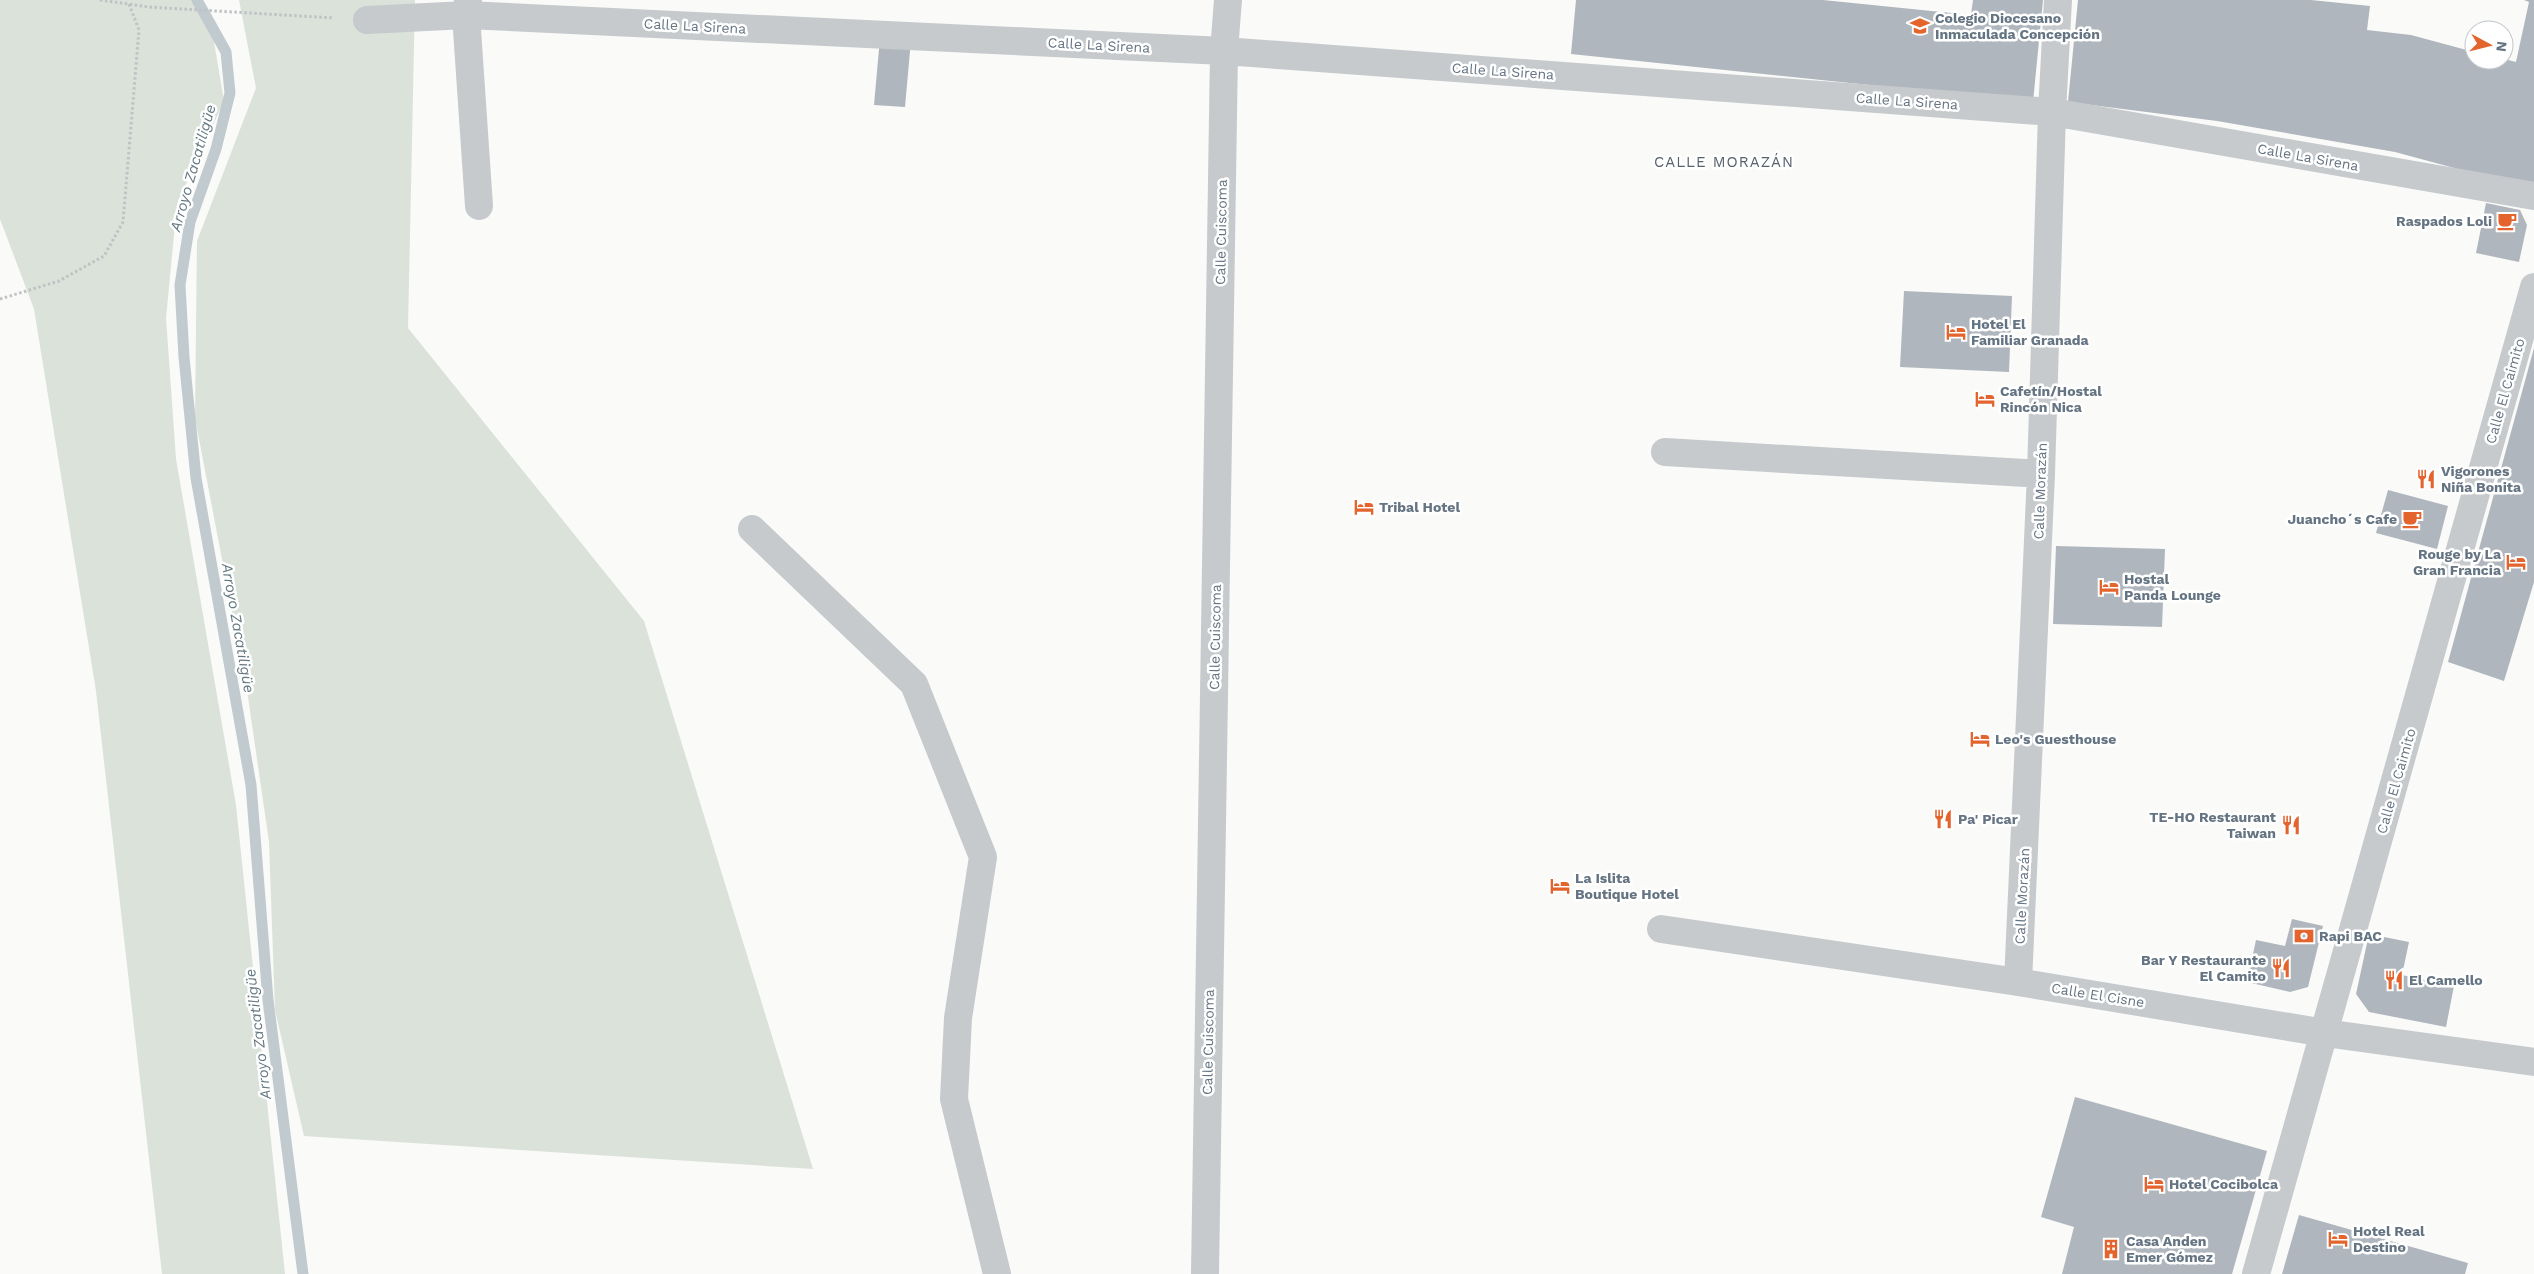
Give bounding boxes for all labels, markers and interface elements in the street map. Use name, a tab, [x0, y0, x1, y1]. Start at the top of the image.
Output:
place label: Colegio Diocesano Inmaculada Concepción	[1935, 10, 2100, 42]
street label: Calle La Sirena	[643, 15, 747, 37]
school or university icon: Colegio Diocesano Inmaculada Concepción	[1909, 15, 1931, 37]
north arrow	[2464, 20, 2514, 70]
street label: Calle La Sirena	[1047, 34, 1151, 56]
text: N	[2493, 40, 2510, 53]
street label: Calle La Sirena	[1451, 59, 1555, 83]
street label: Calle La Sirena	[1855, 89, 1959, 113]
water label: Arroyo Zacatiligüe	[166, 102, 220, 235]
street label: Calle La Sirena	[2256, 140, 2360, 174]
district label: CALLE MORAZÁN	[1654, 153, 1794, 171]
street label: Calle Cuiscoma	[1212, 179, 1230, 285]
cafe icon: Raspados Loli	[2496, 210, 2518, 232]
place label: Raspados Loli	[2396, 213, 2492, 229]
place label: Hotel El Familiar Granada	[1971, 316, 2090, 348]
hotel icon: Hotel El Familiar Granada	[1945, 321, 1967, 343]
street label: Calle El Caimito	[2482, 336, 2528, 446]
place label: Cafetín/Hostal Rincón Nica	[2000, 383, 2102, 415]
hotel icon: Cafetín/Hostal Rincón Nica	[1974, 388, 1996, 410]
street label: Calle Morazán	[2030, 442, 2050, 540]
place label: Vigorones Niña Bonita	[2441, 463, 2522, 495]
restaurant icon: Vigorones Niña Bonita	[2415, 468, 2437, 490]
hotel icon: Tribal Hotel	[1353, 496, 1375, 518]
place label: Tribal Hotel	[1379, 499, 1460, 515]
cafe icon: Juancho´s Cafe	[2401, 508, 2423, 530]
place label: Juancho´s Cafe	[2287, 511, 2397, 527]
place label: Rouge by La Gran Francia	[2413, 546, 2502, 578]
hotel icon: Rouge by La Gran Francia	[2505, 551, 2527, 573]
water label: Arroyo Zacatiligüe	[218, 561, 258, 694]
place label: Hostal Panda Lounge	[2124, 571, 2221, 603]
hotel icon: Hostal Panda Lounge	[2098, 576, 2120, 598]
street label: Calle Cuiscoma	[1206, 584, 1224, 690]
street label: Calle El Caimito	[2373, 726, 2419, 836]
hotel icon: Leo's Guesthouse	[1969, 728, 1991, 750]
place label: Leo's Guesthouse	[1995, 731, 2116, 747]
restaurant icon: Pa' Picar	[1932, 808, 1954, 830]
place label: TE-HO Restaurant Taiwan	[2149, 809, 2276, 841]
place label: Pa' Picar	[1958, 811, 2018, 827]
restaurant icon: TE-HO Restaurant Taiwan	[2280, 814, 2302, 836]
street label: Calle Morazán	[2011, 847, 2033, 945]
place label: La Islita Boutique Hotel	[1575, 870, 1679, 902]
hotel icon: La Islita Boutique Hotel	[1549, 875, 1571, 897]
bank icon: Rapi BAC	[2293, 925, 2315, 947]
place label: Rapi BAC	[2319, 928, 2382, 944]
place label: Bar Y Restaurante El Camito	[2141, 952, 2266, 984]
restaurant icon: Bar Y Restaurante El Camito	[2270, 957, 2292, 979]
water label: Arroyo Zacatiligüe	[241, 968, 275, 1101]
restaurant icon: El Camello	[2383, 969, 2405, 991]
place label: El Camello	[2409, 972, 2483, 988]
street label: Calle El Cisne	[2050, 980, 2146, 1010]
street label: Calle Cuiscoma	[1199, 989, 1217, 1095]
hotel icon: Hotel Cocibolca	[2143, 1173, 2165, 1195]
place label: Hotel Cocibolca	[2169, 1176, 2279, 1192]
place label: Hotel Real Destino	[2353, 1223, 2425, 1255]
hotel icon: Hotel Real Destino	[2327, 1228, 2349, 1250]
place label: Casa Anden Emer Gómez	[2126, 1233, 2213, 1265]
building icon: Casa Anden Emer Gómez	[2100, 1238, 2122, 1260]

